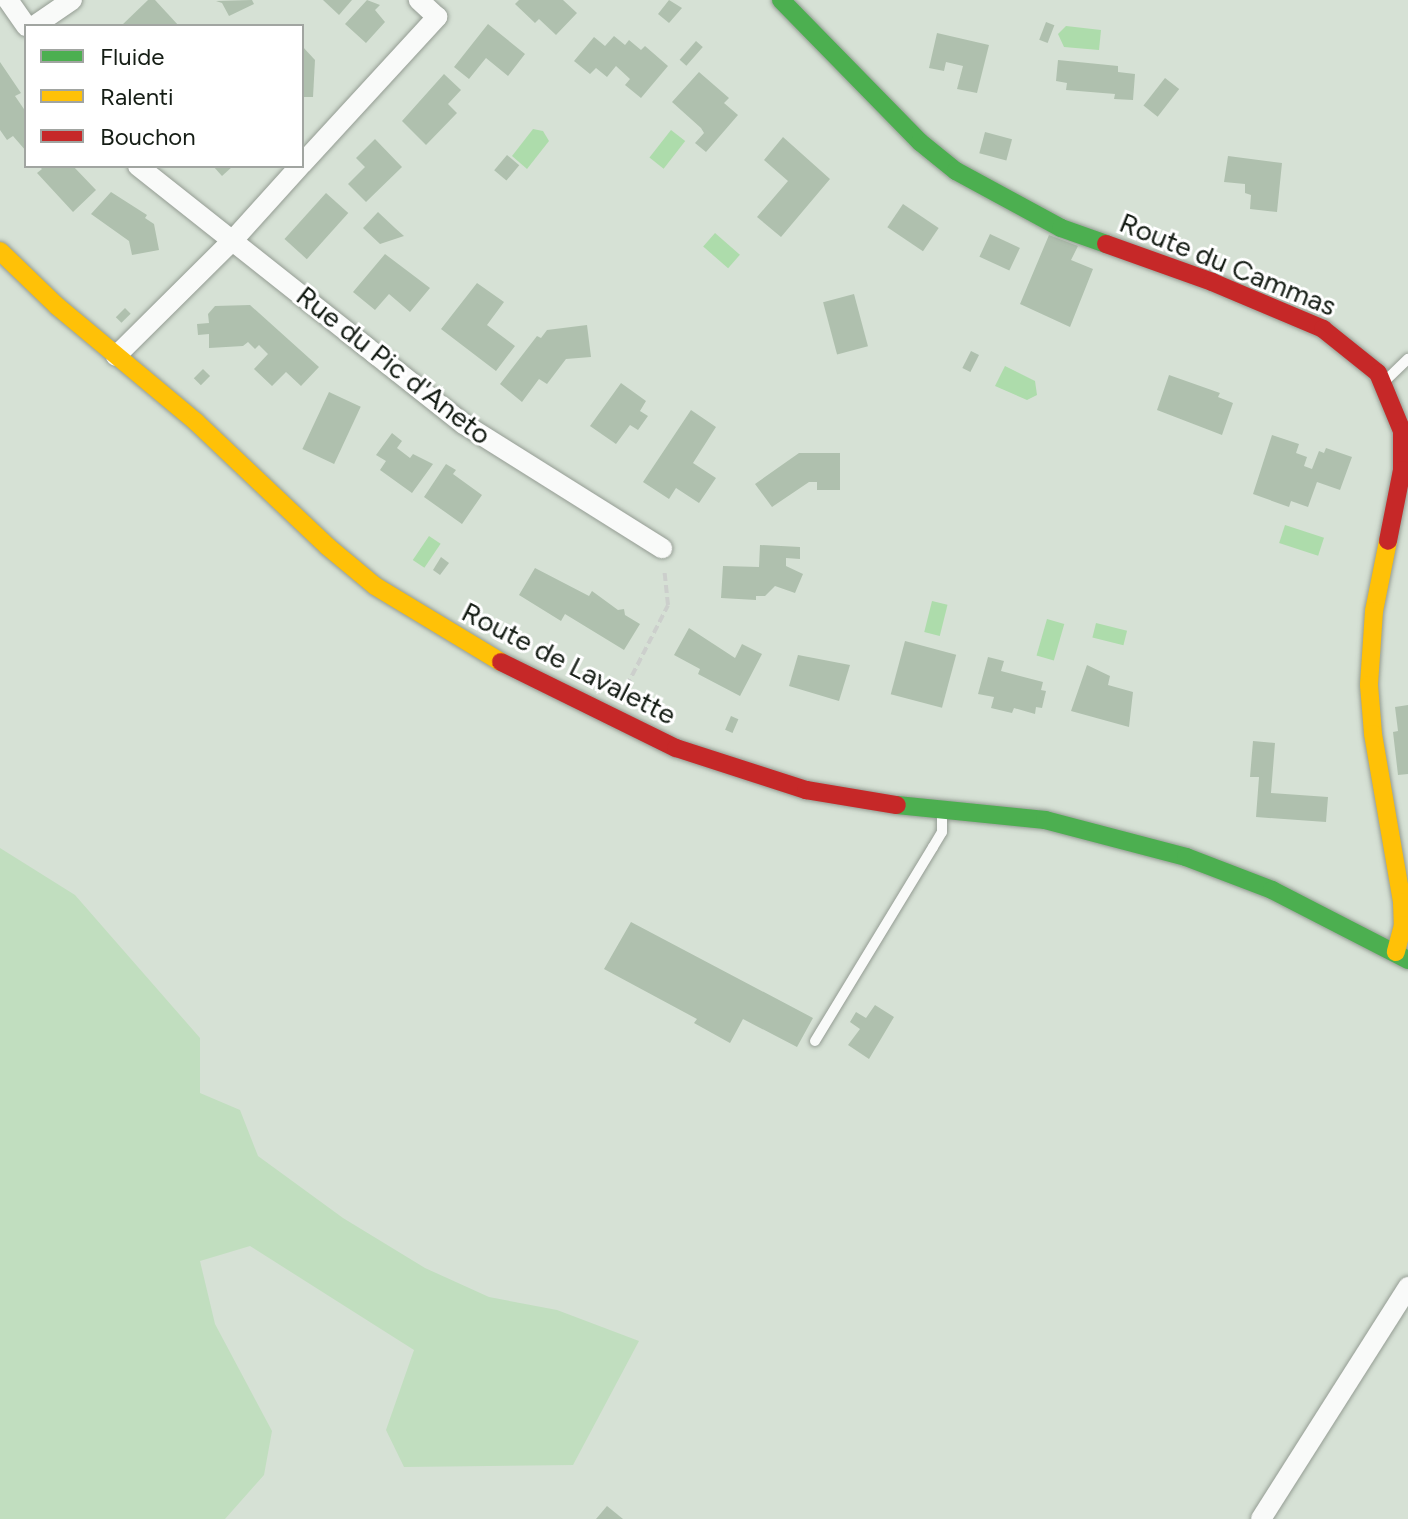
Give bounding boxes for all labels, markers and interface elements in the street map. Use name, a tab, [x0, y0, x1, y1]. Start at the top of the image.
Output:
legend	[24, 24, 304, 168]
text: Fluide	[100, 42, 164, 71]
text: Ralenti	[100, 82, 174, 111]
text: Bouchon	[100, 122, 196, 151]
street label: Route du Cammas	[1115, 205, 1341, 323]
street label: Rue du Pic d'Aneto	[290, 279, 498, 451]
street label: Route de Lavalette	[456, 595, 682, 731]

